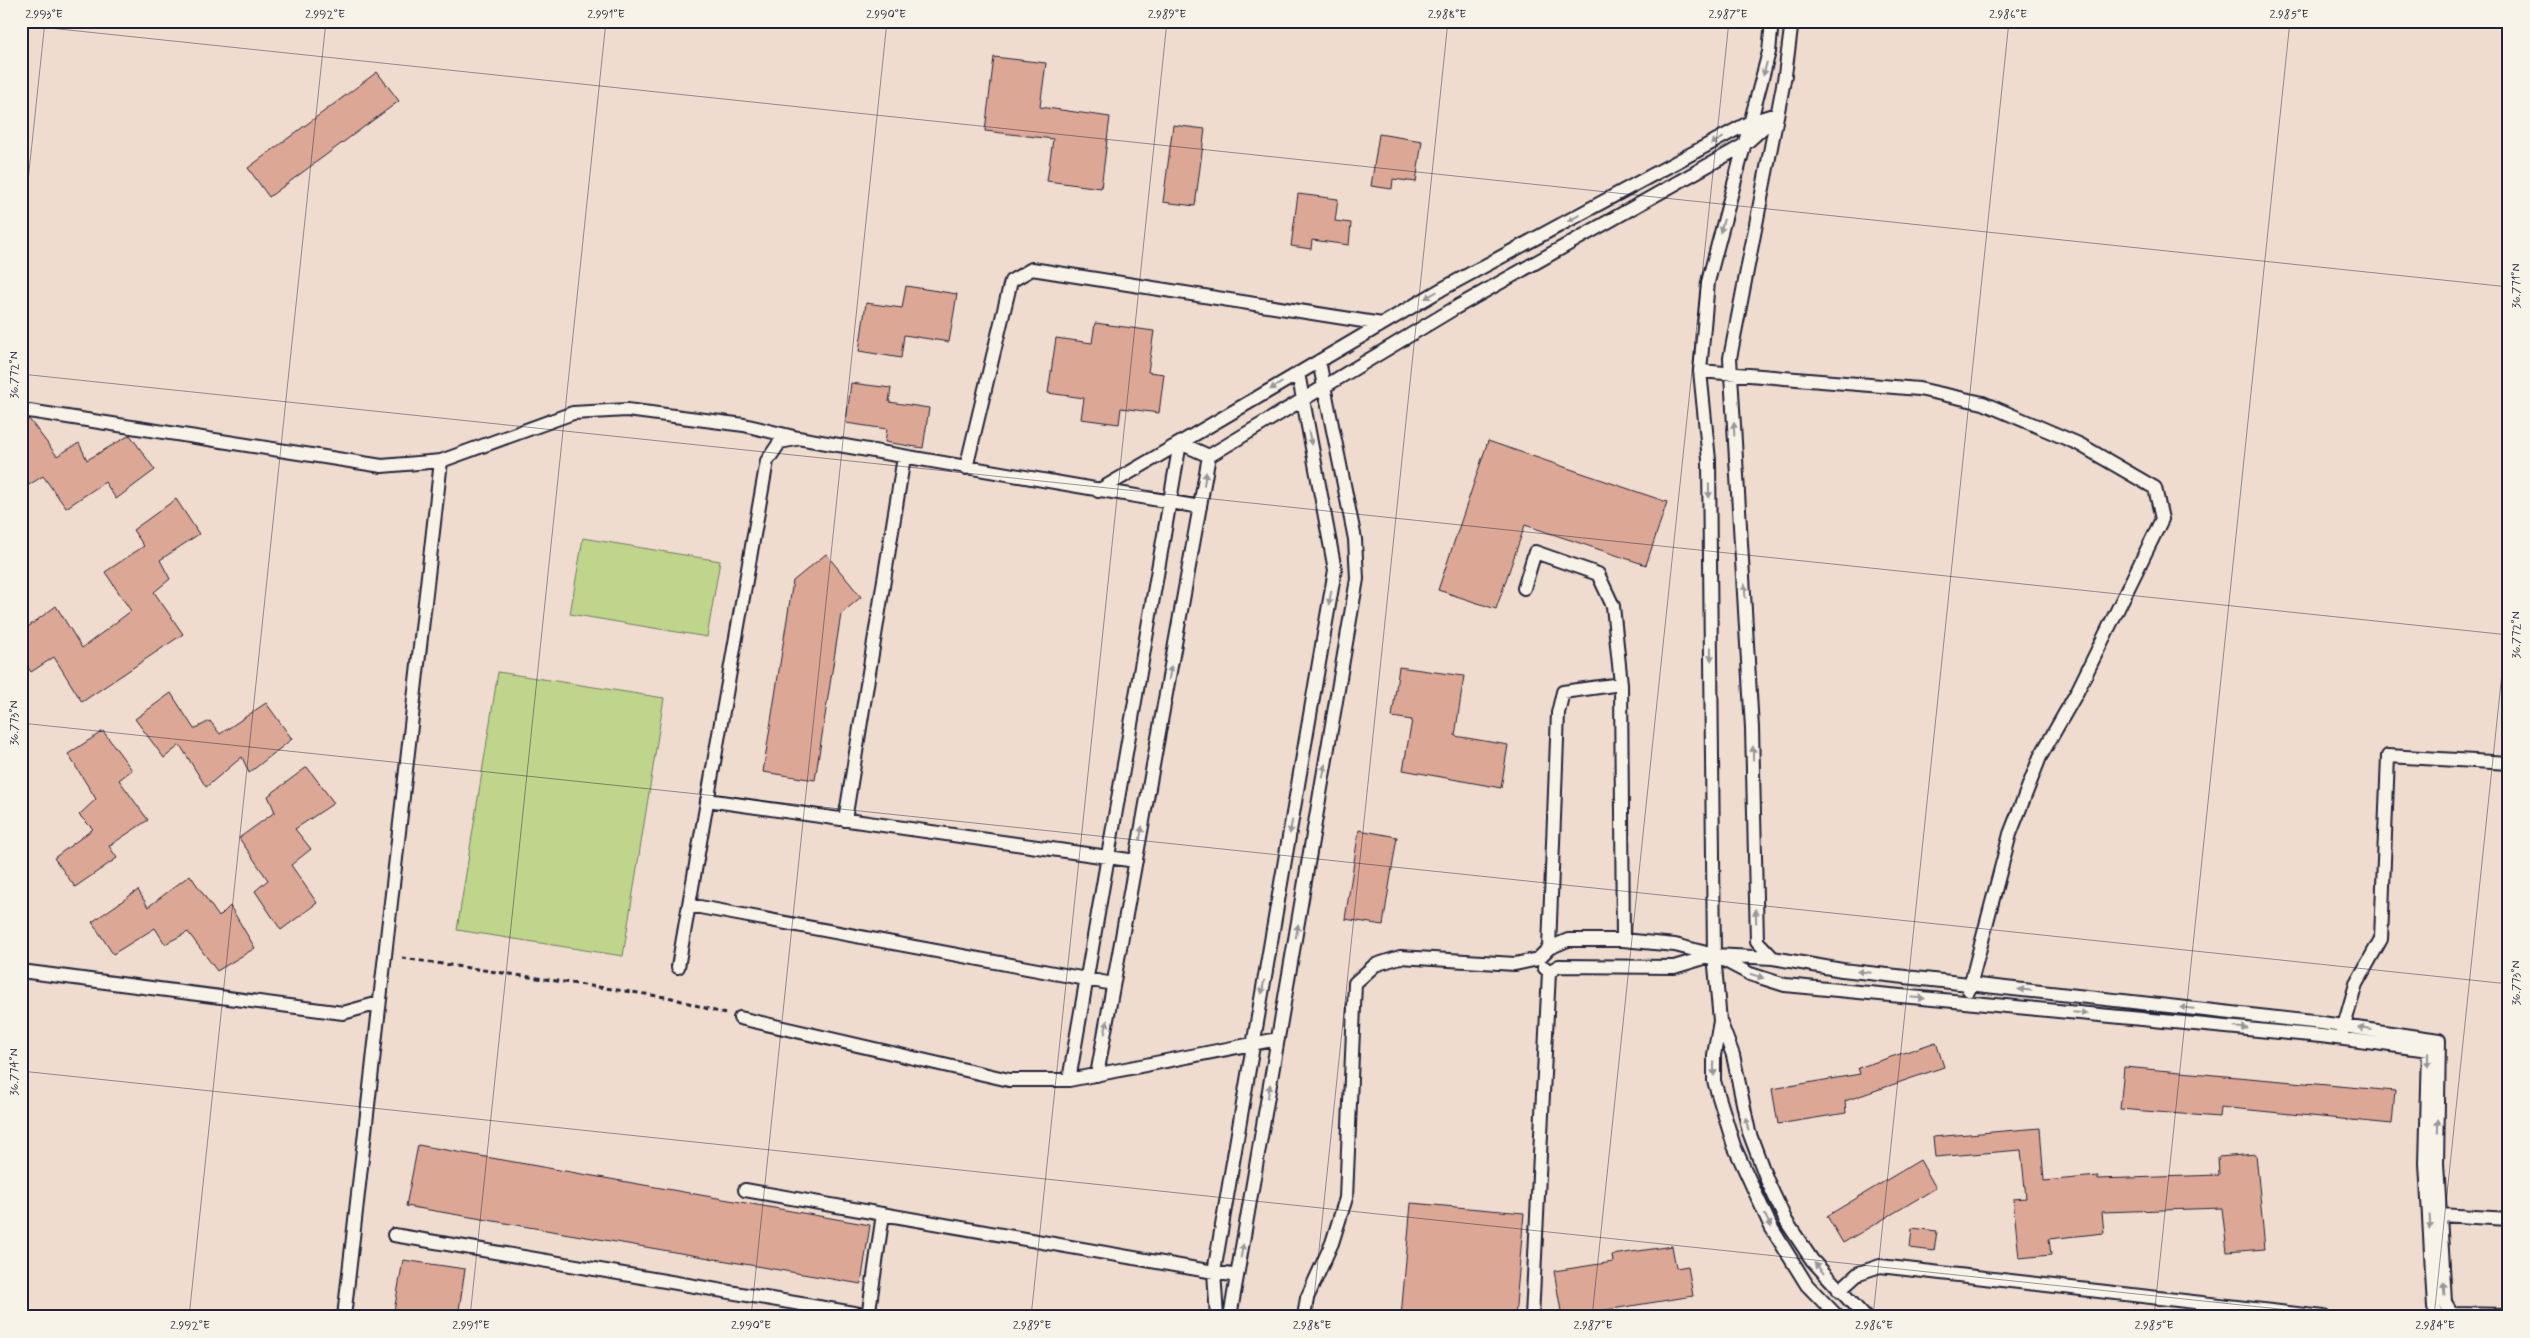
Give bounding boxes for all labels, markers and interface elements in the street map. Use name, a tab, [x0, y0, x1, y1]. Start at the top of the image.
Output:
text: 2.993°E	[25, 7, 63, 23]
text: 2.992°E	[305, 7, 345, 23]
text: 2.991°E	[587, 7, 625, 23]
text: 2.990°E	[866, 7, 906, 23]
text: 2.989°E	[1148, 7, 1186, 23]
text: 2.988°E	[1428, 7, 1466, 23]
text: 2.987°E	[1709, 7, 1747, 23]
text: 2.986°E	[1989, 7, 2027, 23]
text: 2.985°E	[2270, 7, 2308, 23]
one-way arrow	[1760, 62, 1768, 77]
one-way arrow	[1710, 136, 1724, 145]
one-way arrow	[1567, 213, 1580, 222]
one-way arrow	[1718, 219, 1726, 234]
text: 36.771°N	[2509, 264, 2525, 308]
one-way arrow	[1424, 291, 1438, 300]
text: 36.772°N	[7, 351, 23, 399]
one-way arrow	[1269, 382, 1282, 391]
one-way arrow	[1729, 421, 1737, 437]
one-way arrow	[1307, 431, 1315, 447]
one-way arrow	[1201, 470, 1209, 486]
one-way arrow	[1705, 483, 1713, 499]
one-way arrow	[1741, 583, 1749, 599]
one-way arrow	[1326, 591, 1334, 607]
text: 36.772°N	[2509, 611, 2525, 659]
one-way arrow	[1707, 646, 1715, 662]
one-way arrow	[1166, 665, 1174, 681]
text: 36.773°N	[7, 700, 23, 746]
one-way arrow	[1749, 745, 1757, 761]
one-way arrow	[1320, 763, 1328, 779]
one-way arrow	[1287, 820, 1295, 836]
one-way arrow	[1137, 825, 1145, 841]
one-way arrow	[1752, 908, 1760, 924]
one-way arrow	[1293, 923, 1301, 939]
text: 36.773°N	[2509, 960, 2525, 1006]
one-way arrow	[1855, 968, 1871, 976]
one-way arrow	[1750, 973, 1765, 980]
one-way arrow	[1259, 980, 1267, 996]
one-way arrow	[2017, 986, 2033, 994]
one-way arrow	[1910, 994, 1926, 1002]
one-way arrow	[2178, 1004, 2194, 1012]
one-way arrow	[2072, 1009, 2088, 1017]
one-way arrow	[1102, 1019, 1110, 1035]
one-way arrow	[2234, 1024, 2250, 1032]
one-way arrow	[2356, 1025, 2372, 1033]
text: 36.774°N	[7, 1048, 23, 1096]
one-way arrow	[2424, 1052, 2432, 1068]
one-way arrow	[1710, 1061, 1718, 1077]
one-way arrow	[1266, 1083, 1274, 1099]
one-way arrow	[1743, 1117, 1751, 1132]
one-way arrow	[2434, 1118, 2442, 1134]
one-way arrow	[1764, 1214, 1772, 1228]
one-way arrow	[2426, 1214, 2434, 1230]
one-way arrow	[1238, 1243, 1246, 1259]
one-way arrow	[1814, 1262, 1825, 1275]
one-way arrow	[2440, 1280, 2448, 1296]
text: 2.992°E	[170, 1318, 210, 1334]
text: 2.991°E	[452, 1318, 490, 1334]
text: 2.990°E	[731, 1318, 771, 1334]
text: 2.989°E	[1013, 1318, 1051, 1334]
text: 2.988°E	[1293, 1318, 1331, 1334]
text: 2.987°E	[1574, 1318, 1612, 1334]
text: 2.986°E	[1855, 1318, 1893, 1334]
text: 2.985°E	[2135, 1318, 2173, 1334]
text: 2.984°E	[2415, 1318, 2455, 1334]

